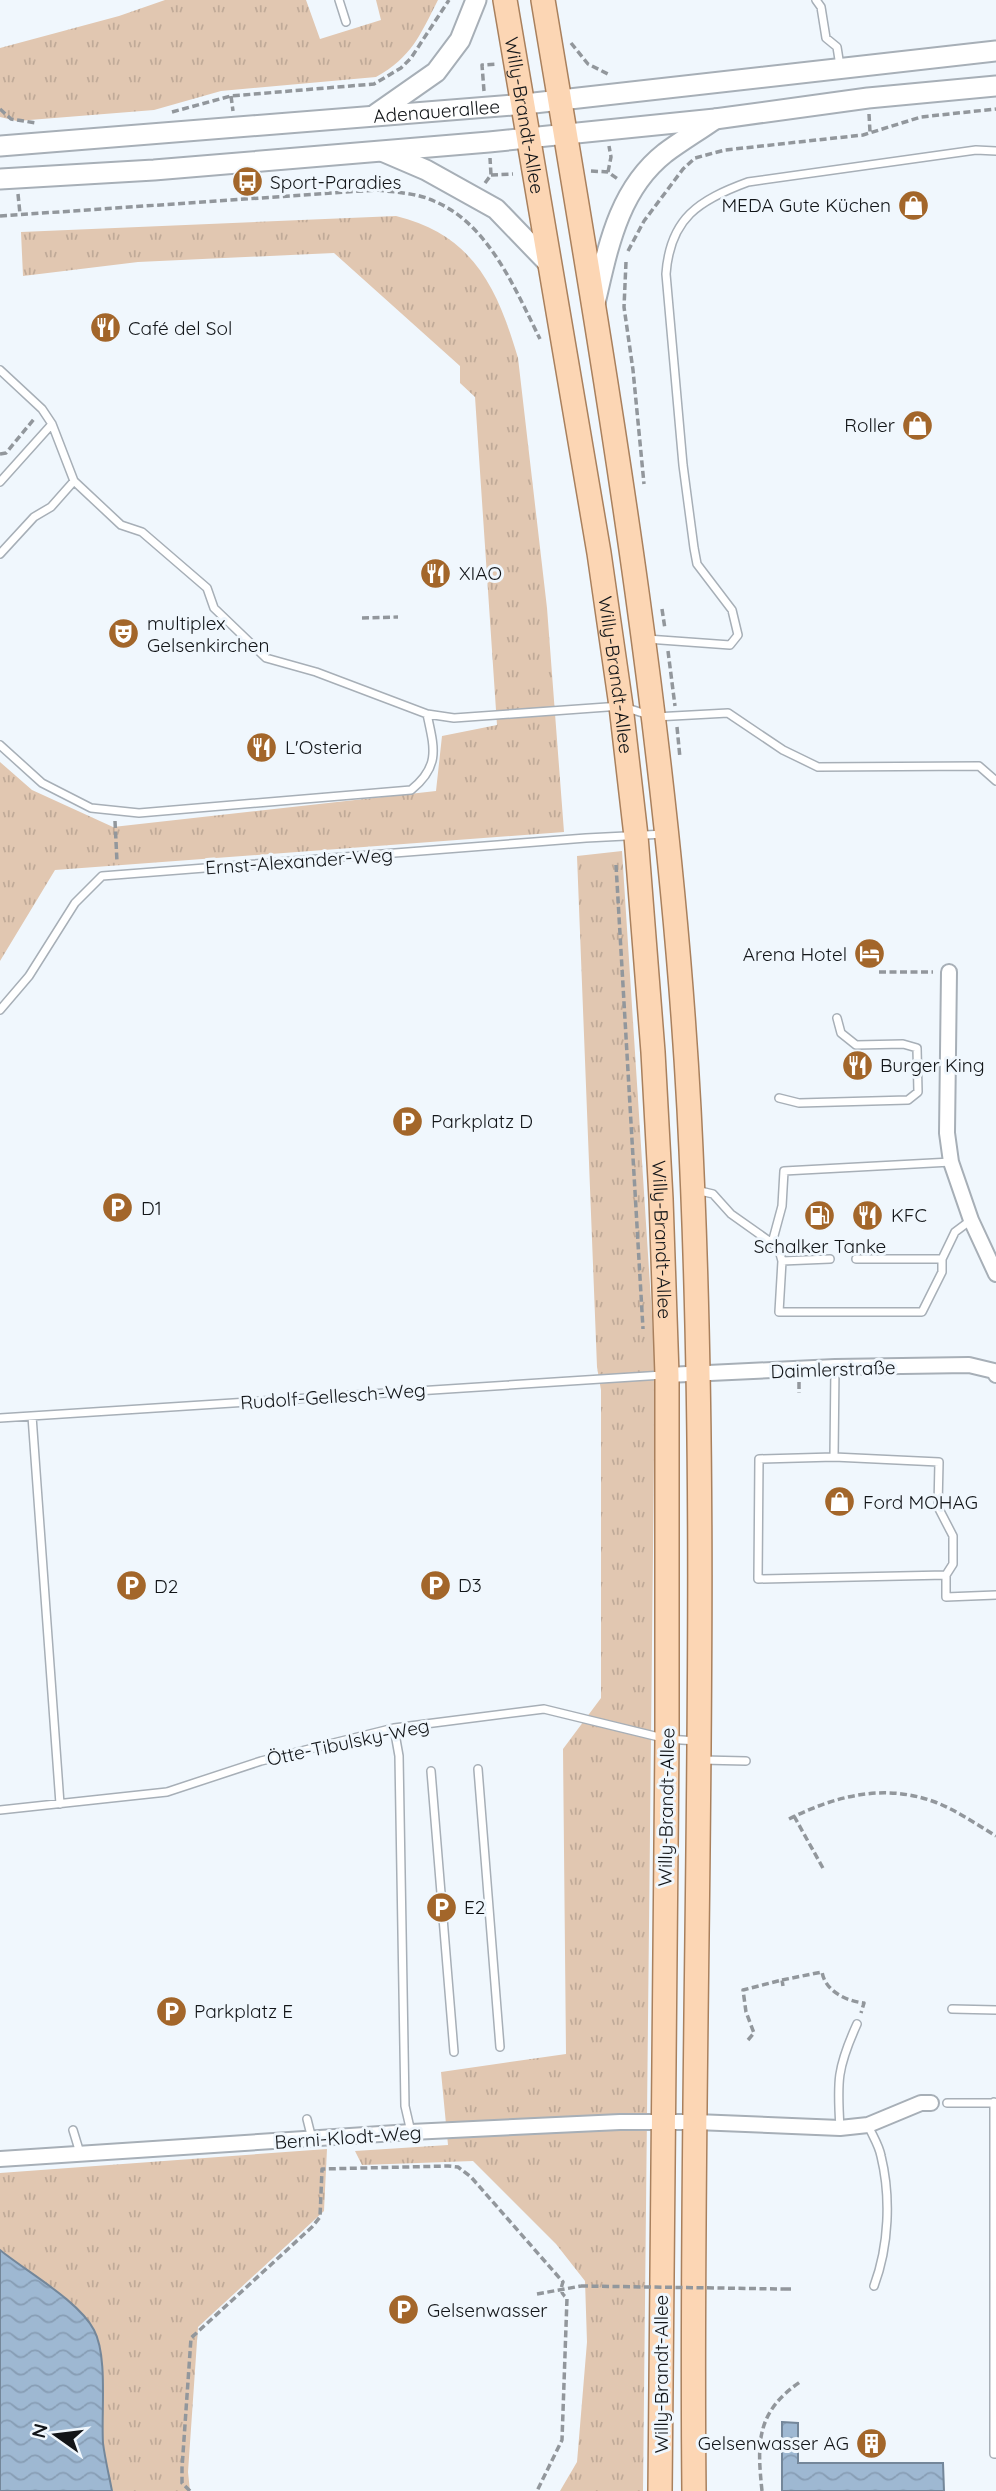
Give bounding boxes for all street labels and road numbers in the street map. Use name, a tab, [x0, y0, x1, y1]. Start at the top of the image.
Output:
street label: Willy-Brandt-Allee	[499, 35, 550, 196]
street label: Adenauerallee	[372, 94, 501, 128]
street label: Willy-Brandt-Allee	[593, 594, 638, 755]
street label: Ernst-Alexander-Weg	[204, 842, 394, 880]
street label: Willy-Brandt-Allee	[647, 1160, 677, 1320]
street label: Daimlerstraße	[770, 1355, 896, 1383]
street label: Rudolf-Gellesch-Weg	[240, 1378, 426, 1414]
street label: Ötte-Tibulsky-Weg	[265, 1713, 431, 1771]
street label: Willy-Brandt-Allee	[653, 1727, 679, 1887]
street label: Berni-Klodt-Weg	[274, 2120, 422, 2154]
street label: Willy-Brandt-Allee	[649, 2295, 673, 2453]

